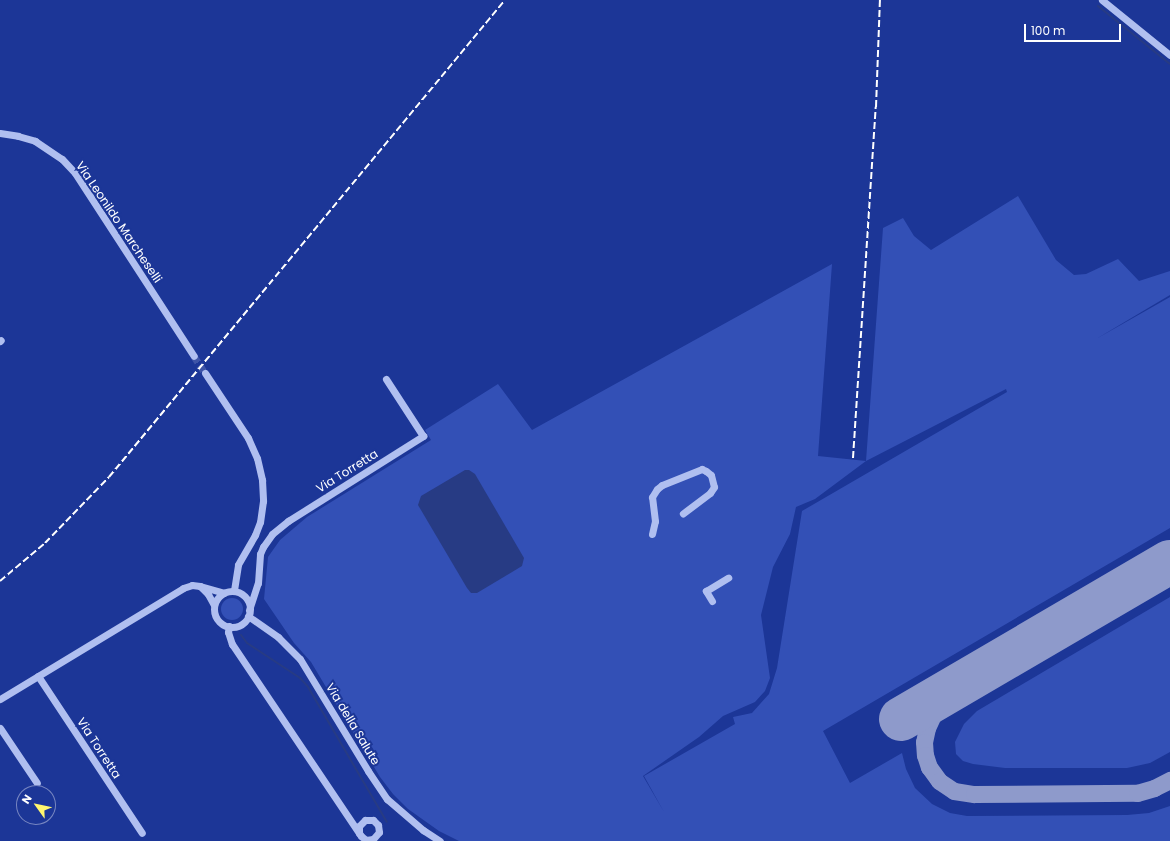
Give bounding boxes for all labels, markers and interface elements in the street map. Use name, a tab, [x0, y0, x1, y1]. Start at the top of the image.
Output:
scale bar	[1026, 16, 1123, 42]
text: 100 m	[1031, 22, 1065, 39]
street label: Via Leonildo Marcheselli	[73, 159, 165, 285]
street label: Via Torretta	[314, 446, 380, 496]
street label: Via della Salute	[323, 681, 383, 767]
street label: Via Torretta	[74, 715, 124, 781]
north arrow	[16, 785, 56, 825]
text: N	[18, 791, 36, 807]

